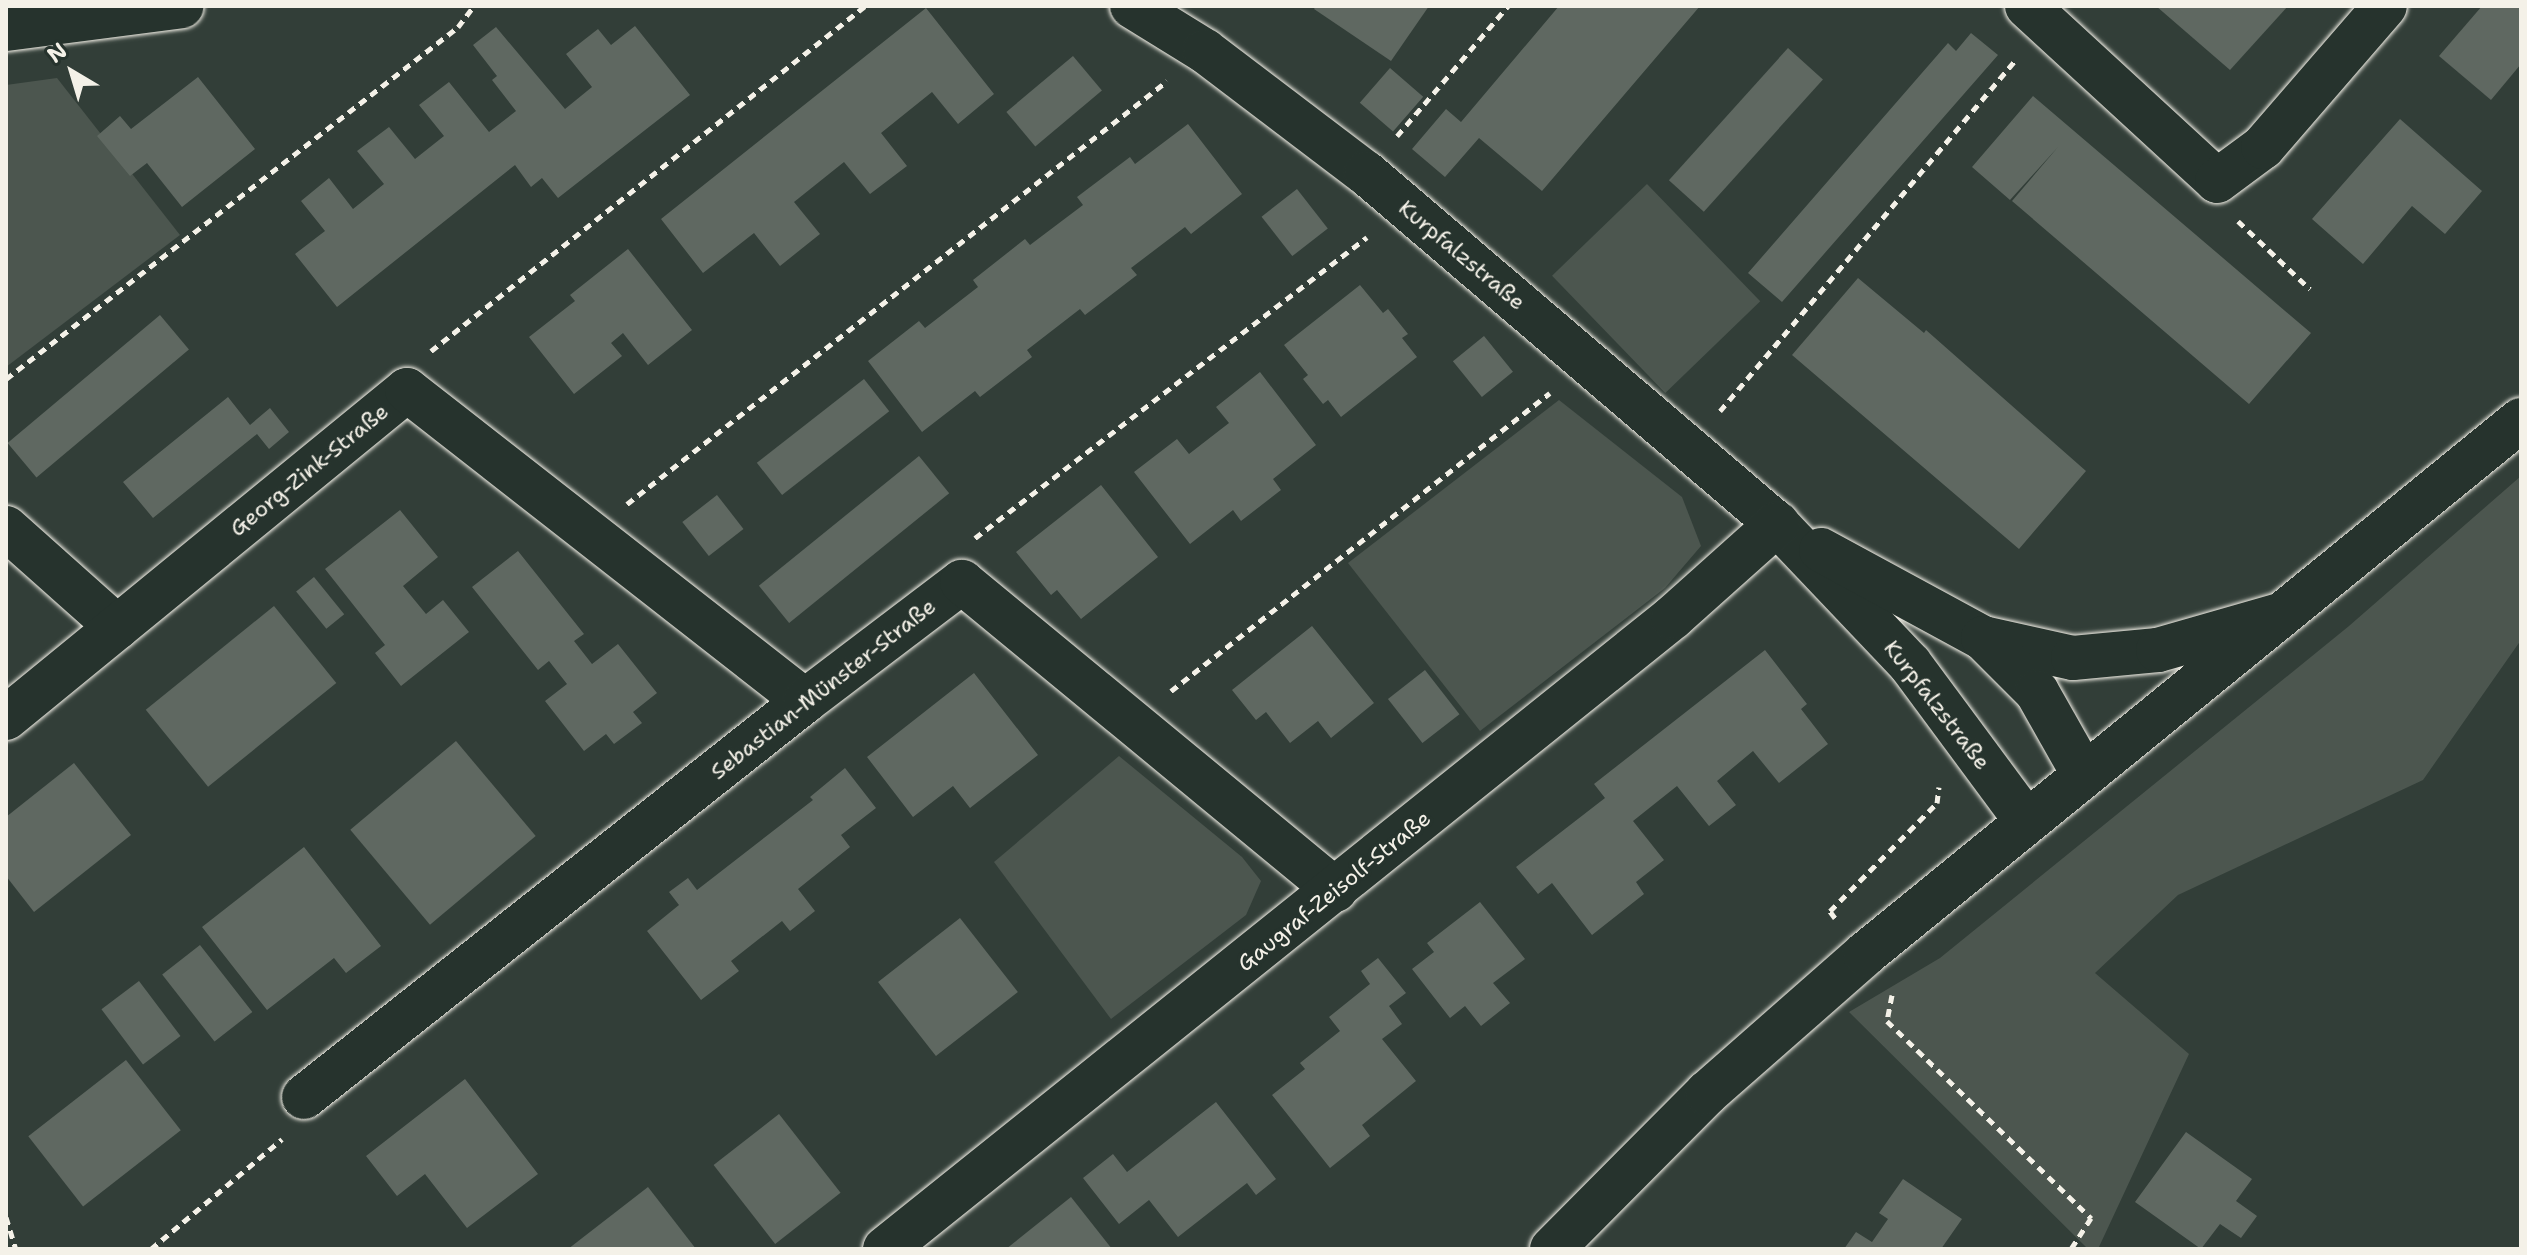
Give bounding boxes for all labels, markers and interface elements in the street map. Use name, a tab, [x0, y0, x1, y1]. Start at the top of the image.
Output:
north arrow	[32, 32, 112, 112]
text: N	[41, 36, 73, 69]
street label: Kurpfalzstraße	[1393, 194, 1531, 316]
street label: Georg-Zink-Straße	[224, 398, 394, 542]
street label: Sebastian-Münster-Straße	[705, 593, 941, 785]
street label: Kurpfalzstraße	[1878, 635, 1996, 775]
street label: Gaugraf-Zeisolf-Straße	[1232, 805, 1436, 977]

